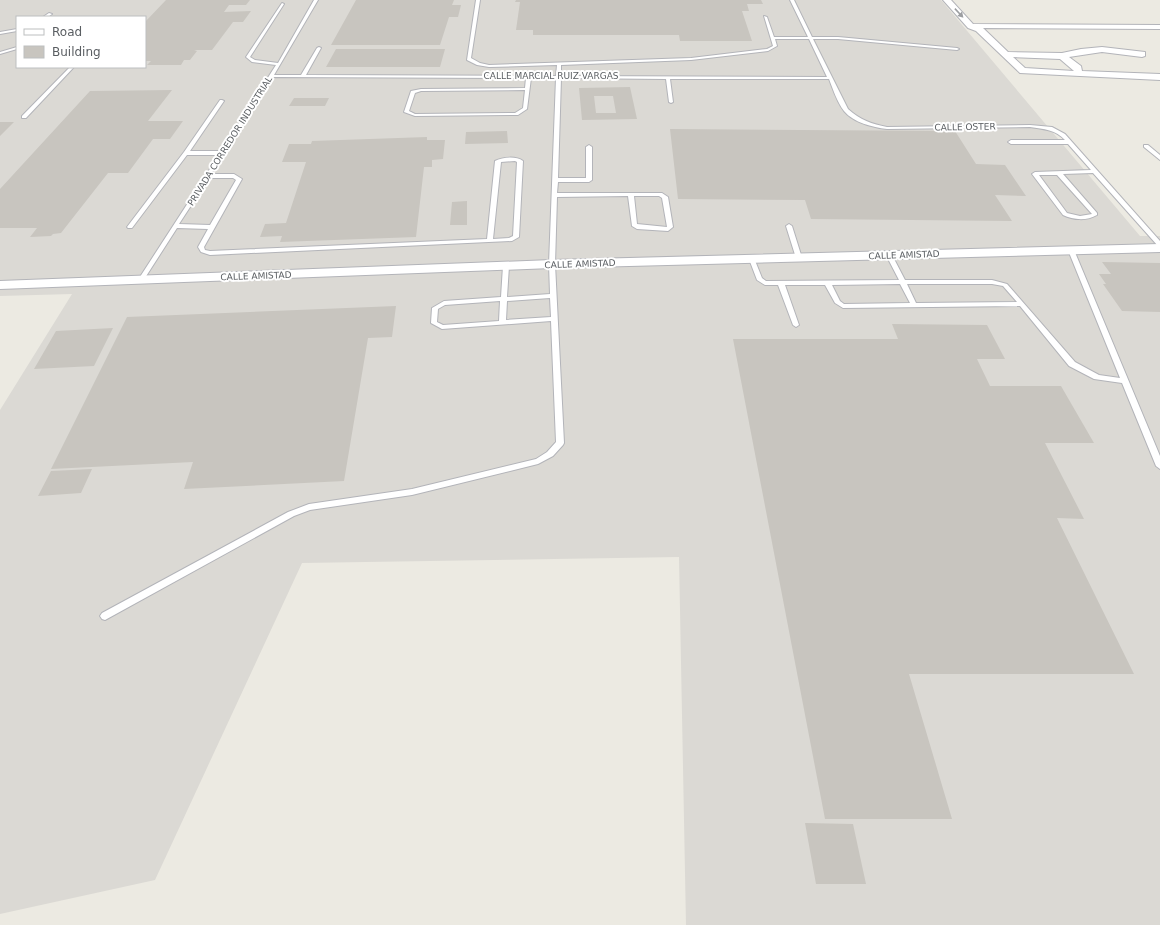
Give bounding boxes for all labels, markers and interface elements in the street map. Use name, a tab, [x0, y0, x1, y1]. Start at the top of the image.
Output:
one-way arrow	[954, 8, 964, 18]
legend	[16, 16, 146, 68]
text: Road	[52, 25, 82, 39]
text: Building	[52, 45, 101, 59]
street label: CALLE MARCIAL RUIZ VARGAS	[483, 71, 619, 81]
street label: PRIVADA CORREDOR INDUSTRIAL	[186, 74, 274, 208]
street label: CALLE OSTER	[934, 121, 996, 133]
street label: CALLE AMISTAD	[868, 249, 940, 261]
street label: CALLE AMISTAD	[544, 258, 616, 270]
street label: CALLE AMISTAD	[220, 270, 292, 282]

